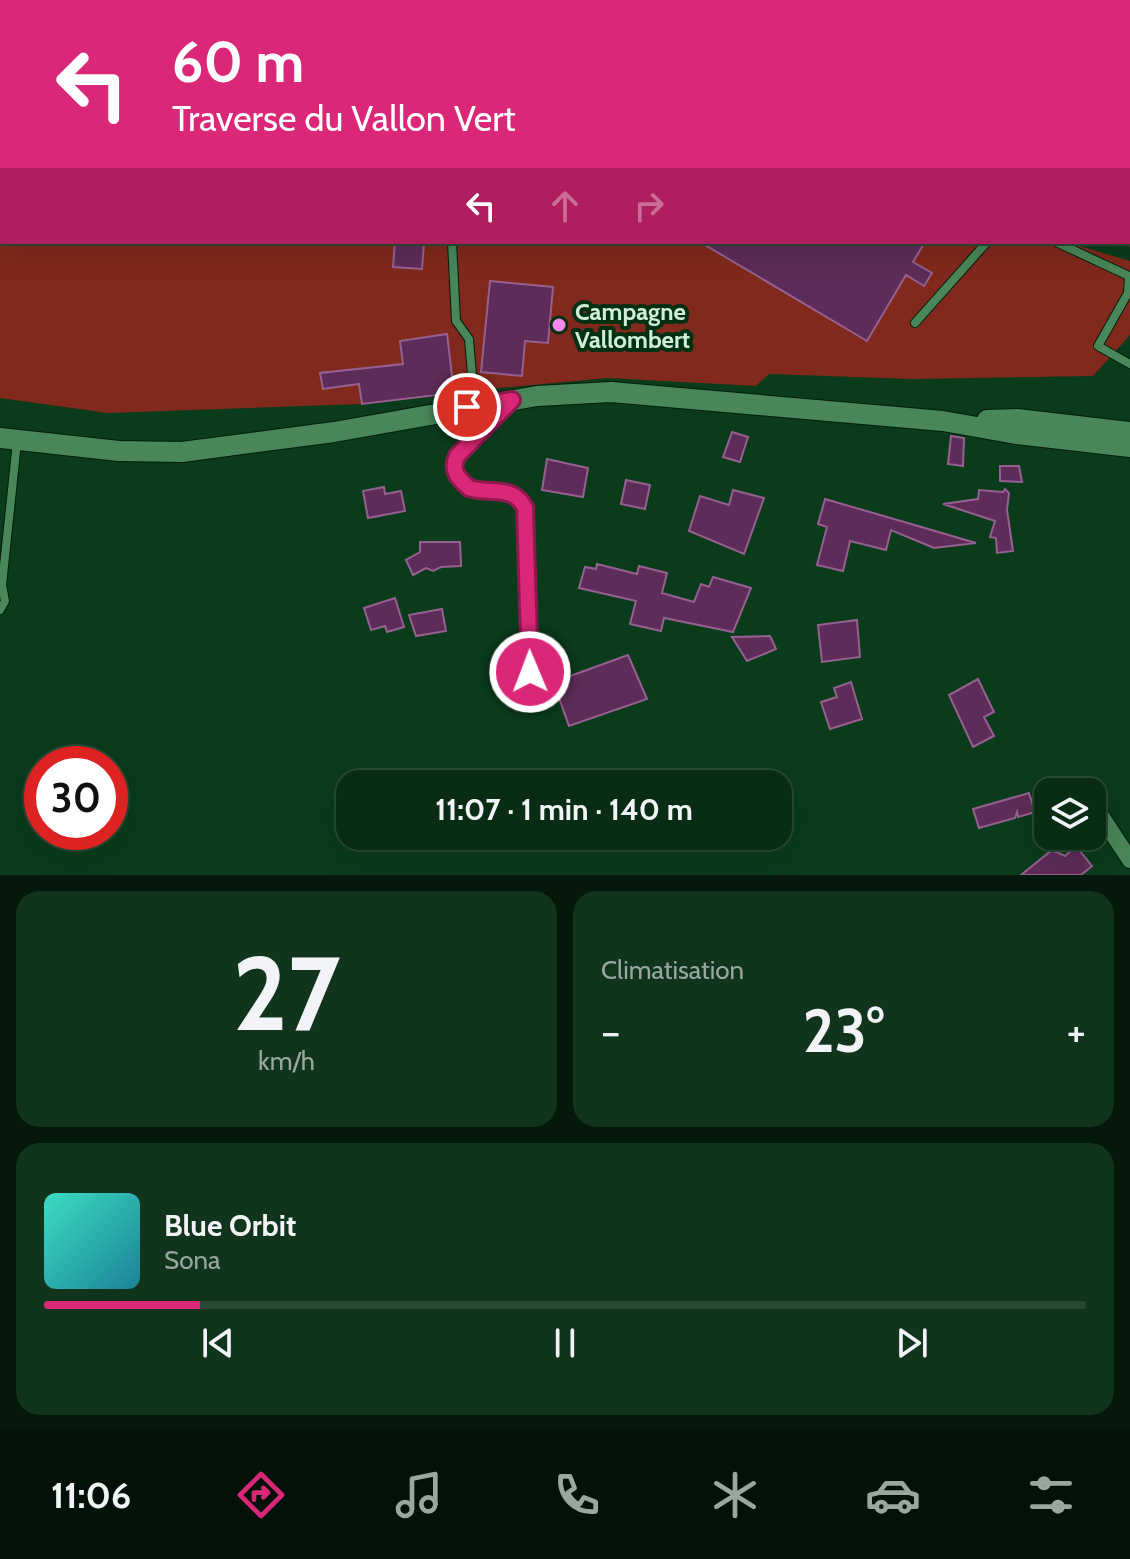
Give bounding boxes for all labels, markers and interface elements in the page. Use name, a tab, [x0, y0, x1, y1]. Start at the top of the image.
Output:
text: 60 m	[172, 28, 304, 96]
icon: left	[40, 32, 144, 136]
text: Traverse du Vallon Vert	[172, 96, 516, 140]
icon: left	[459, 184, 503, 228]
icon: ahead	[543, 184, 587, 228]
icon: right	[627, 184, 671, 228]
place label: Campagne Vallombert	[575, 297, 690, 354]
marker: Campagne Vallombert	[550, 316, 568, 334]
pin	[433, 373, 501, 441]
icon: arrive	[445, 385, 489, 429]
position arrow	[488, 630, 572, 714]
speed limit sign: 30	[24, 746, 128, 850]
map controls	[1034, 778, 1106, 850]
button: layers	[1034, 778, 1106, 850]
text: 11:07 · 1 min · 140 m	[435, 791, 693, 828]
text: 27	[232, 930, 341, 1056]
text: Climatisation	[601, 954, 744, 986]
text: 23°	[803, 994, 884, 1067]
text: −	[601, 1005, 620, 1058]
text: +	[1067, 1005, 1086, 1058]
text: km/h	[258, 1045, 315, 1077]
text: Blue Orbit	[164, 1207, 296, 1244]
text: Sona	[164, 1244, 221, 1276]
icon: previous	[196, 1321, 240, 1365]
icon: pause	[543, 1321, 587, 1365]
icon: next	[890, 1321, 934, 1365]
icon: directions	[233, 1467, 289, 1523]
icon: music	[391, 1467, 447, 1523]
icon: phone	[549, 1467, 605, 1523]
icon: climate	[707, 1467, 763, 1523]
icon: car	[865, 1467, 921, 1523]
icon: filters	[1023, 1467, 1079, 1523]
text: 11:06	[51, 1473, 131, 1517]

